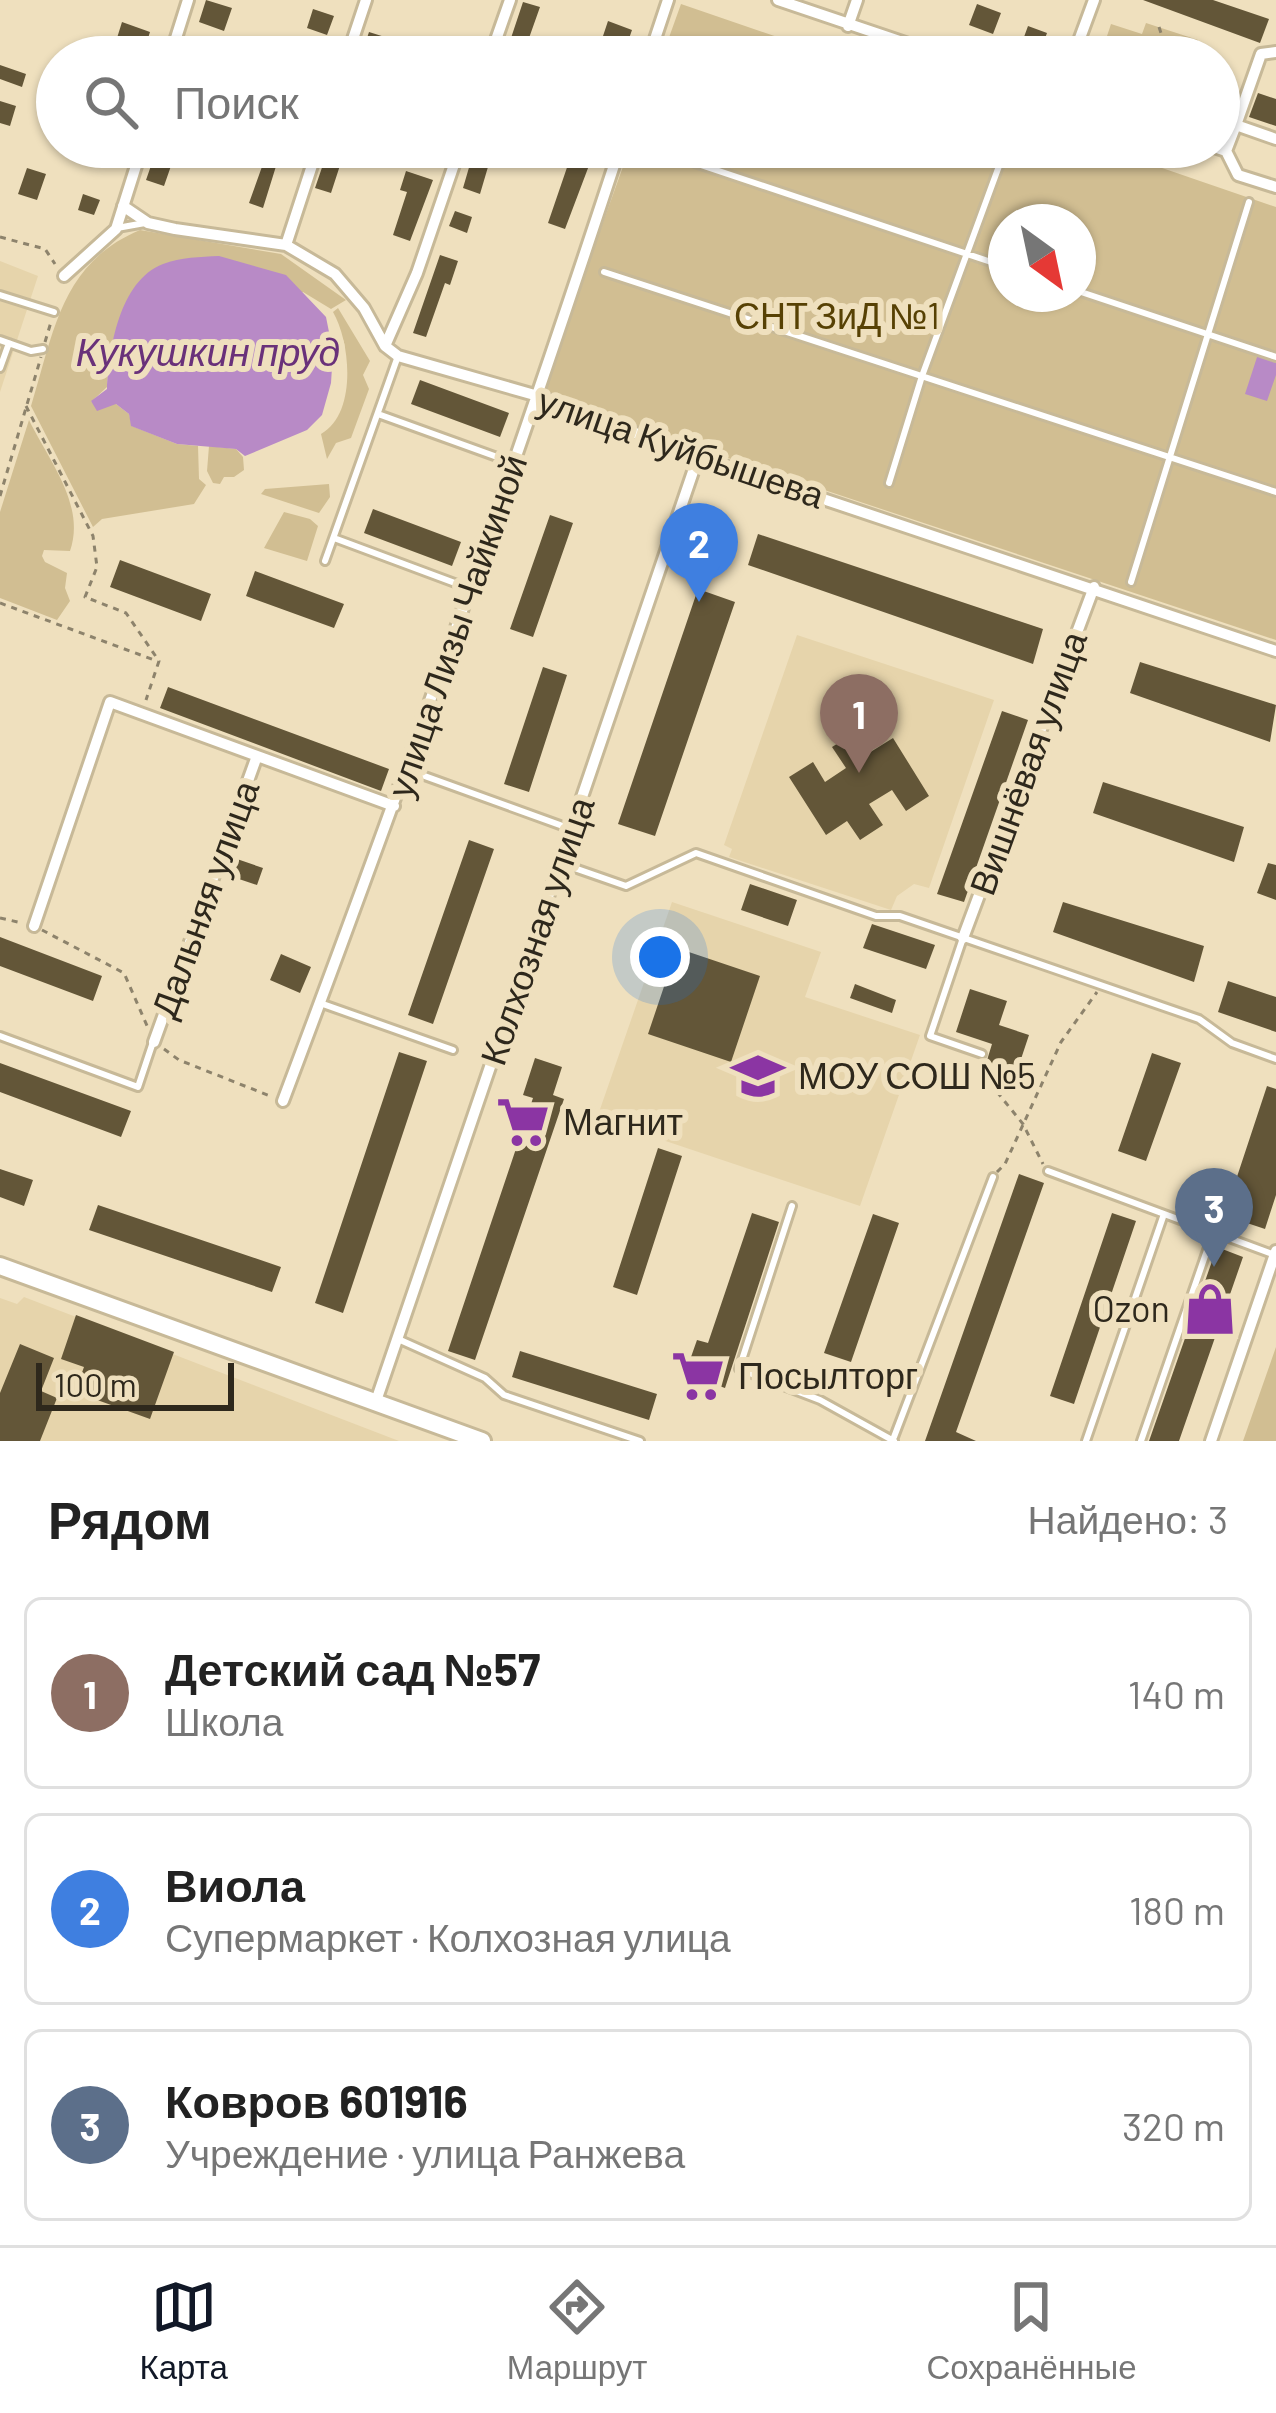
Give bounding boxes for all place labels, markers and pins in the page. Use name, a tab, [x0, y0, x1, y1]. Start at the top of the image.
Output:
pin: 2	[660, 503, 738, 602]
pin: 1	[820, 674, 898, 773]
school or university icon: МОУ СОШ №5	[729, 1047, 787, 1105]
place label: МОУ СОШ №5	[798, 1053, 1036, 1096]
supermarket icon: Магнит	[494, 1093, 552, 1151]
place label: Магнит	[563, 1099, 683, 1142]
pin: 3	[1175, 1168, 1253, 1267]
shop icon: Ozon	[1181, 1280, 1239, 1338]
place label: Ozon	[1093, 1286, 1170, 1329]
supermarket icon: Посылторг	[669, 1347, 727, 1405]
place label: Посылторг	[738, 1353, 918, 1397]

